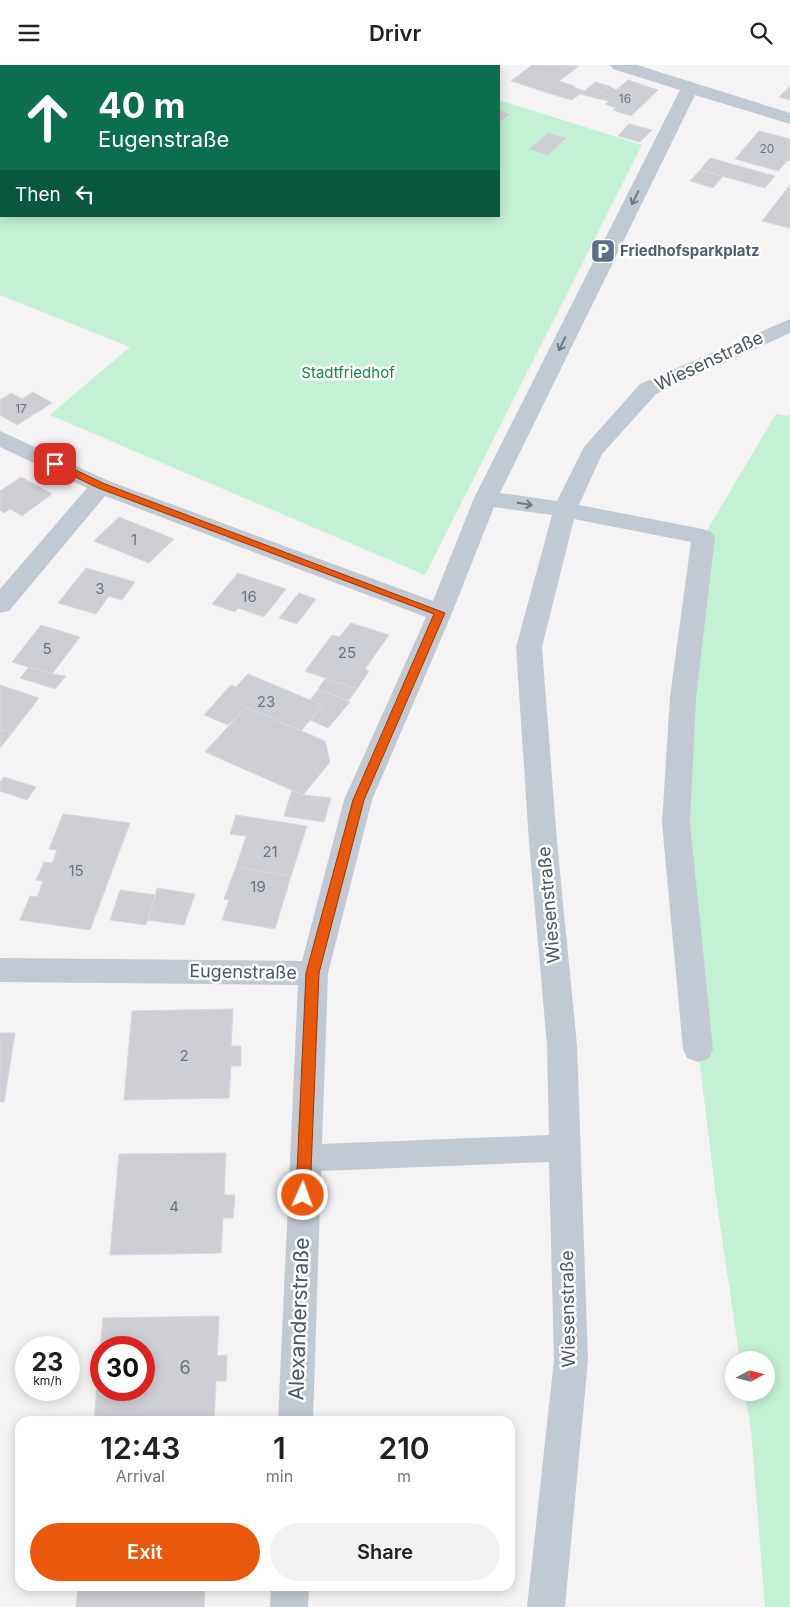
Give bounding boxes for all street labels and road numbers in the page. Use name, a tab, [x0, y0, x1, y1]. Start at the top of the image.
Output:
street label: Wiesenstraße	[651, 326, 766, 395]
street label: Wiesenstraße	[533, 846, 564, 964]
street label: Eugenstraße	[189, 960, 297, 983]
street label: Alexanderstraße	[283, 1237, 314, 1401]
street label: Wiesenstraße	[556, 1250, 579, 1368]

